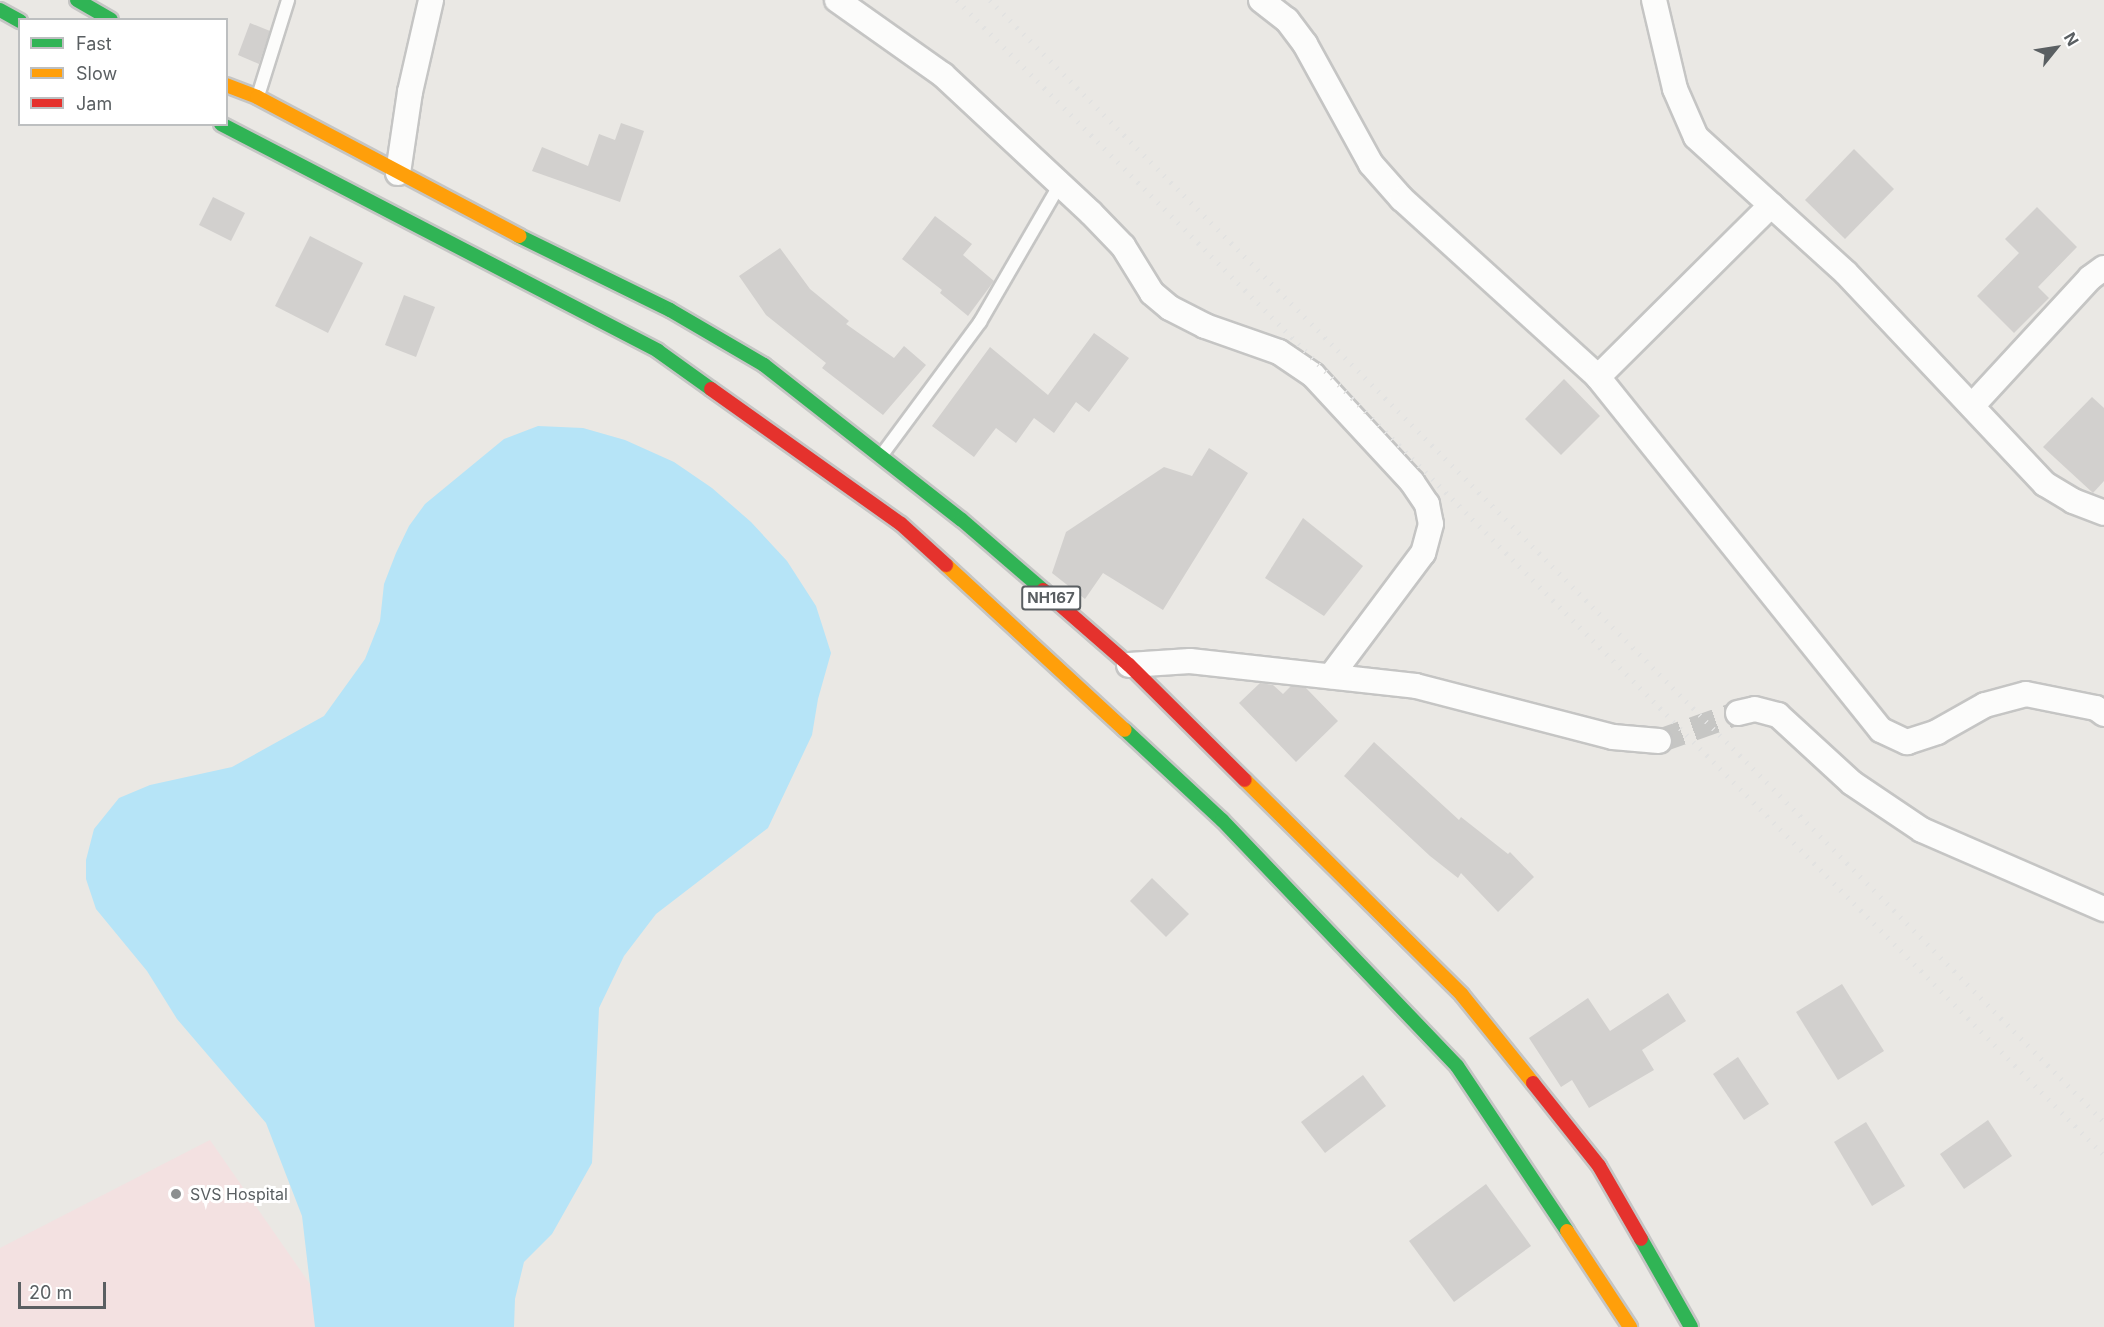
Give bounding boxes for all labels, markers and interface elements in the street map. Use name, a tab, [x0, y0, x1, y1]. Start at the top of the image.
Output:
legend	[18, 18, 228, 126]
north arrow	[2026, 18, 2086, 78]
text: N	[2060, 29, 2083, 49]
text: Fast	[76, 33, 112, 54]
text: Slow	[76, 63, 117, 84]
text: Jam	[76, 93, 112, 114]
road number: NH167	[1021, 586, 1081, 610]
place label: SVS Hospital	[190, 1184, 288, 1204]
marker: SVS Hospital	[167, 1185, 185, 1203]
scale bar	[21, 1270, 110, 1308]
text: 20 m	[29, 1282, 72, 1303]

